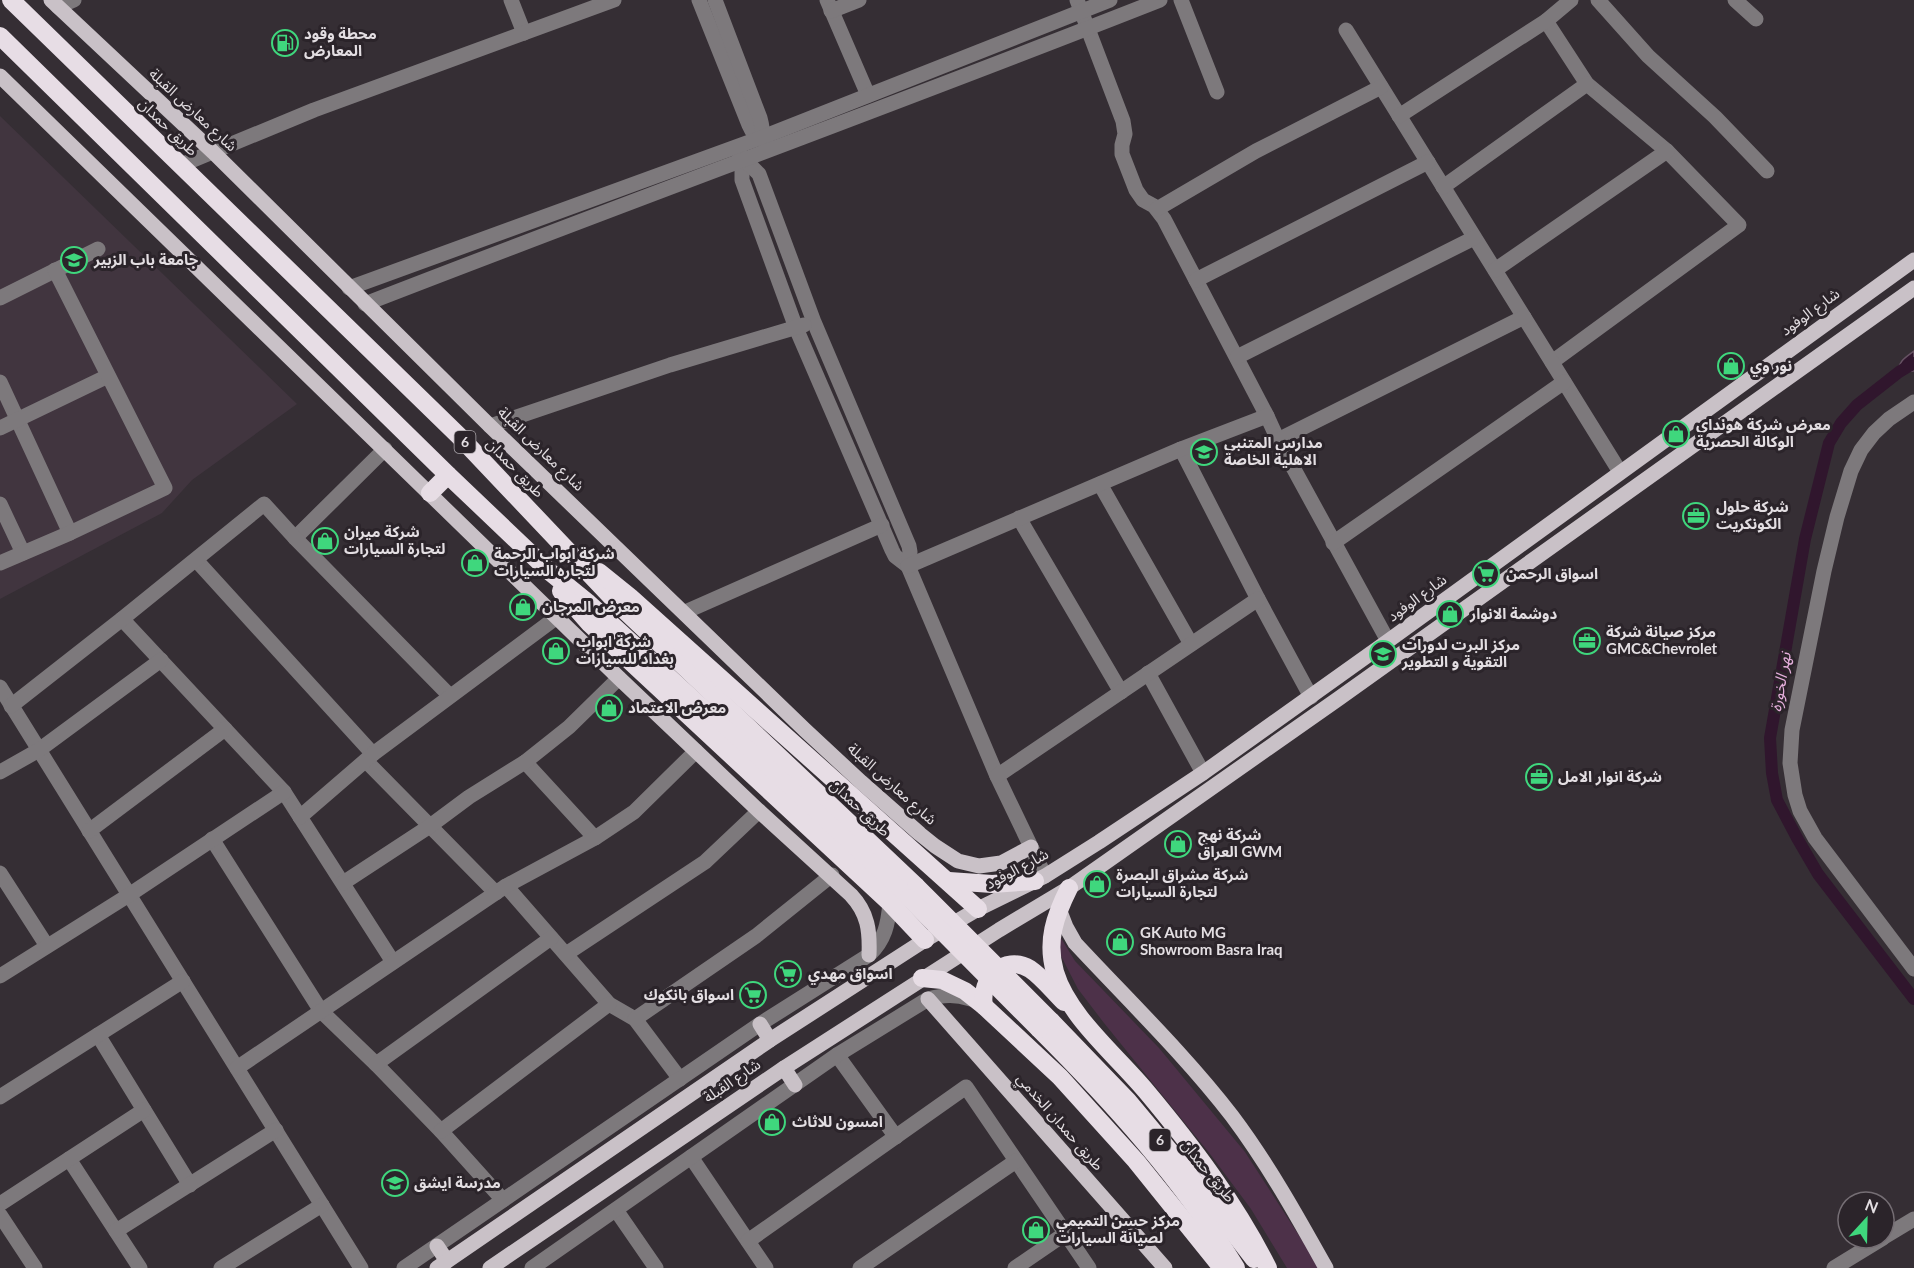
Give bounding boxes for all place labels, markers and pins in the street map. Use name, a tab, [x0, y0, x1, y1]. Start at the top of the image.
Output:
place label: محطة وقود المعارض	[304, 24, 377, 60]
fuel station icon: محطة وقود المعارض	[270, 28, 300, 58]
school or university icon: جامعة باب الزبير	[59, 245, 89, 275]
place label: جامعة باب الزبير	[93, 250, 199, 269]
shop icon: نور وي	[1716, 351, 1746, 381]
place label: نور وي	[1750, 356, 1792, 377]
place label: معرض شركة هونداي الوكالة الحصرية	[1696, 415, 1831, 451]
shop icon: معرض شركة هونداي الوكالة الحصرية	[1661, 419, 1691, 449]
place label: مدارس المتنبي الاهلية الخاصة	[1224, 433, 1323, 468]
school or university icon: مدارس المتنبي الاهلية الخاصة	[1189, 437, 1219, 467]
place label: شركة حلول الكونكريت	[1716, 497, 1789, 533]
office icon: شركة حلول الكونكريت	[1681, 501, 1711, 531]
place label: شركة ميران لتجارة السيارات	[344, 522, 445, 558]
shop icon: شركة ميران لتجارة السيارات	[310, 526, 340, 556]
place label: شركة ابواب الرحمة لتجاره السيارات	[494, 544, 615, 580]
shop icon: شركة ابواب الرحمة لتجاره السيارات	[460, 548, 490, 578]
supermarket icon: اسواق الرحمن	[1471, 559, 1501, 589]
place label: اسواق الرحمن	[1506, 564, 1598, 583]
shop icon: معرض المرجان	[508, 592, 538, 622]
place label: معرض المرجان	[542, 597, 640, 616]
shop icon: دوشمة الانوار	[1435, 599, 1465, 629]
place label: دوشمة الانوار	[1469, 604, 1557, 623]
place label: مركز صيانة شركة GMC&Chevrolet	[1606, 622, 1718, 657]
office icon: مركز صيانة شركة GMC&Chevrolet	[1572, 626, 1602, 656]
place label: شركة ابواب بغداد للسيارات	[576, 632, 674, 668]
place label: مركز البرت لدورات التقوية و التطوير	[1401, 635, 1520, 671]
shop icon: شركة ابواب بغداد للسيارات	[541, 636, 571, 666]
school or university icon: مركز البرت لدورات التقوية و التطوير	[1368, 639, 1398, 669]
shop icon: معرض الاعتماد	[594, 693, 624, 723]
place label: معرض الاعتماد	[628, 698, 726, 717]
office icon: شركة انوار الامل	[1524, 762, 1554, 792]
place label: شركة انوار الامل	[1558, 767, 1662, 786]
place label: شركة نهج العراق GWM	[1198, 825, 1282, 861]
shop icon: شركة نهج العراق GWM	[1163, 829, 1193, 859]
place label: شركة مشراق البصرة لتجارة السيارات	[1116, 865, 1248, 901]
shop icon: شركة مشراق البصرة لتجارة السيارات	[1082, 869, 1112, 899]
place label: GK Auto MG Showroom Basra Iraq	[1140, 923, 1283, 958]
shop icon: GK Auto MG Showroom Basra Iraq	[1105, 927, 1135, 957]
supermarket icon: اسواق مهدي	[773, 959, 803, 989]
place label: اسواق مهدي	[808, 964, 893, 985]
supermarket icon: اسواق بانكوك	[738, 980, 768, 1010]
place label: اسواق بانكوك	[644, 985, 734, 1004]
shop icon: امسون للاثاث	[757, 1107, 787, 1137]
place label: امسون للاثاث	[792, 1112, 883, 1131]
school or university icon: مدرسة ايشق	[380, 1168, 410, 1198]
place label: مدرسة ايشق	[414, 1173, 501, 1192]
place label: مركز حسن التميمي لصيانة السيارات	[1056, 1211, 1180, 1247]
shop icon: مركز حسن التميمي لصيانة السيارات	[1021, 1215, 1051, 1245]

